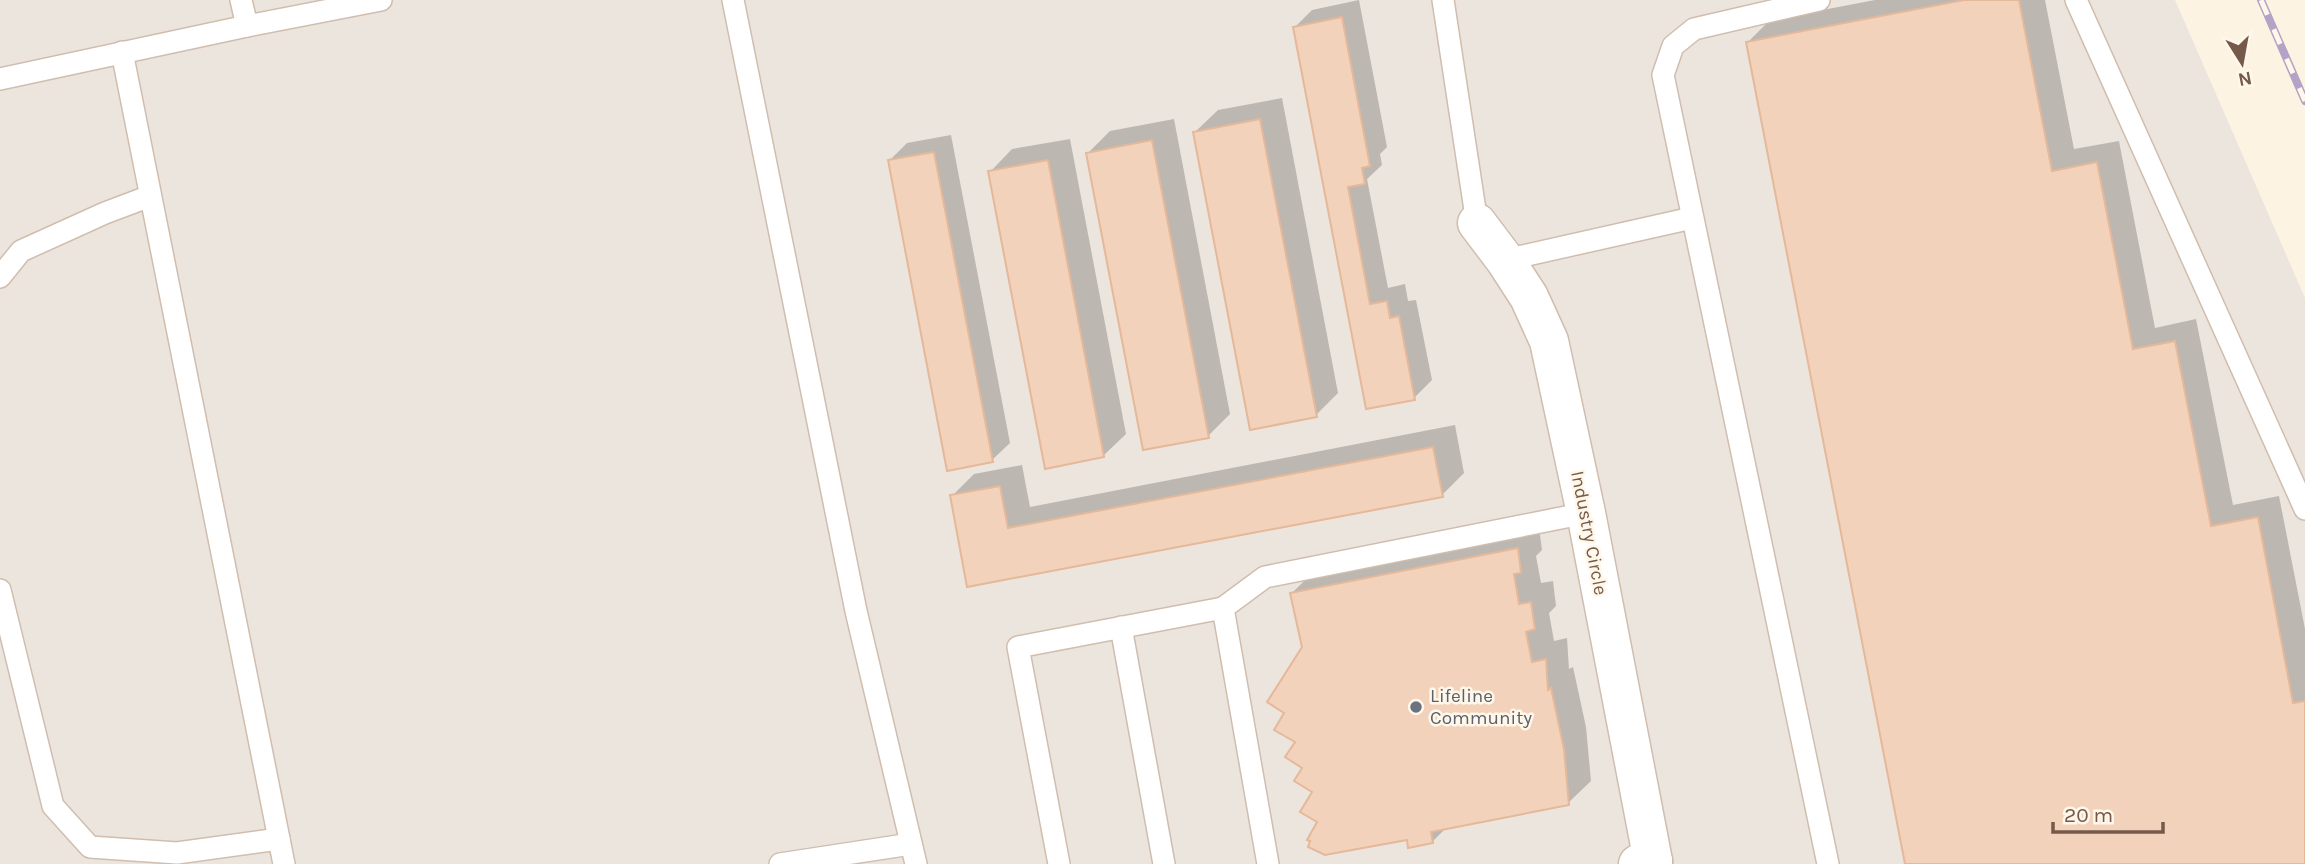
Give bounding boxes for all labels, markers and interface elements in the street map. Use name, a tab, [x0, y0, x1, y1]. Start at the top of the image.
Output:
north arrow	[2207, 28, 2277, 98]
text: N	[2236, 67, 2254, 91]
street label: Industry Circle	[1566, 469, 1612, 597]
place label: Lifeline Community	[1430, 685, 1532, 729]
marker: Lifeline Community	[1408, 699, 1424, 715]
scale bar	[2053, 790, 2163, 834]
text: 20 m	[2064, 803, 2113, 827]

